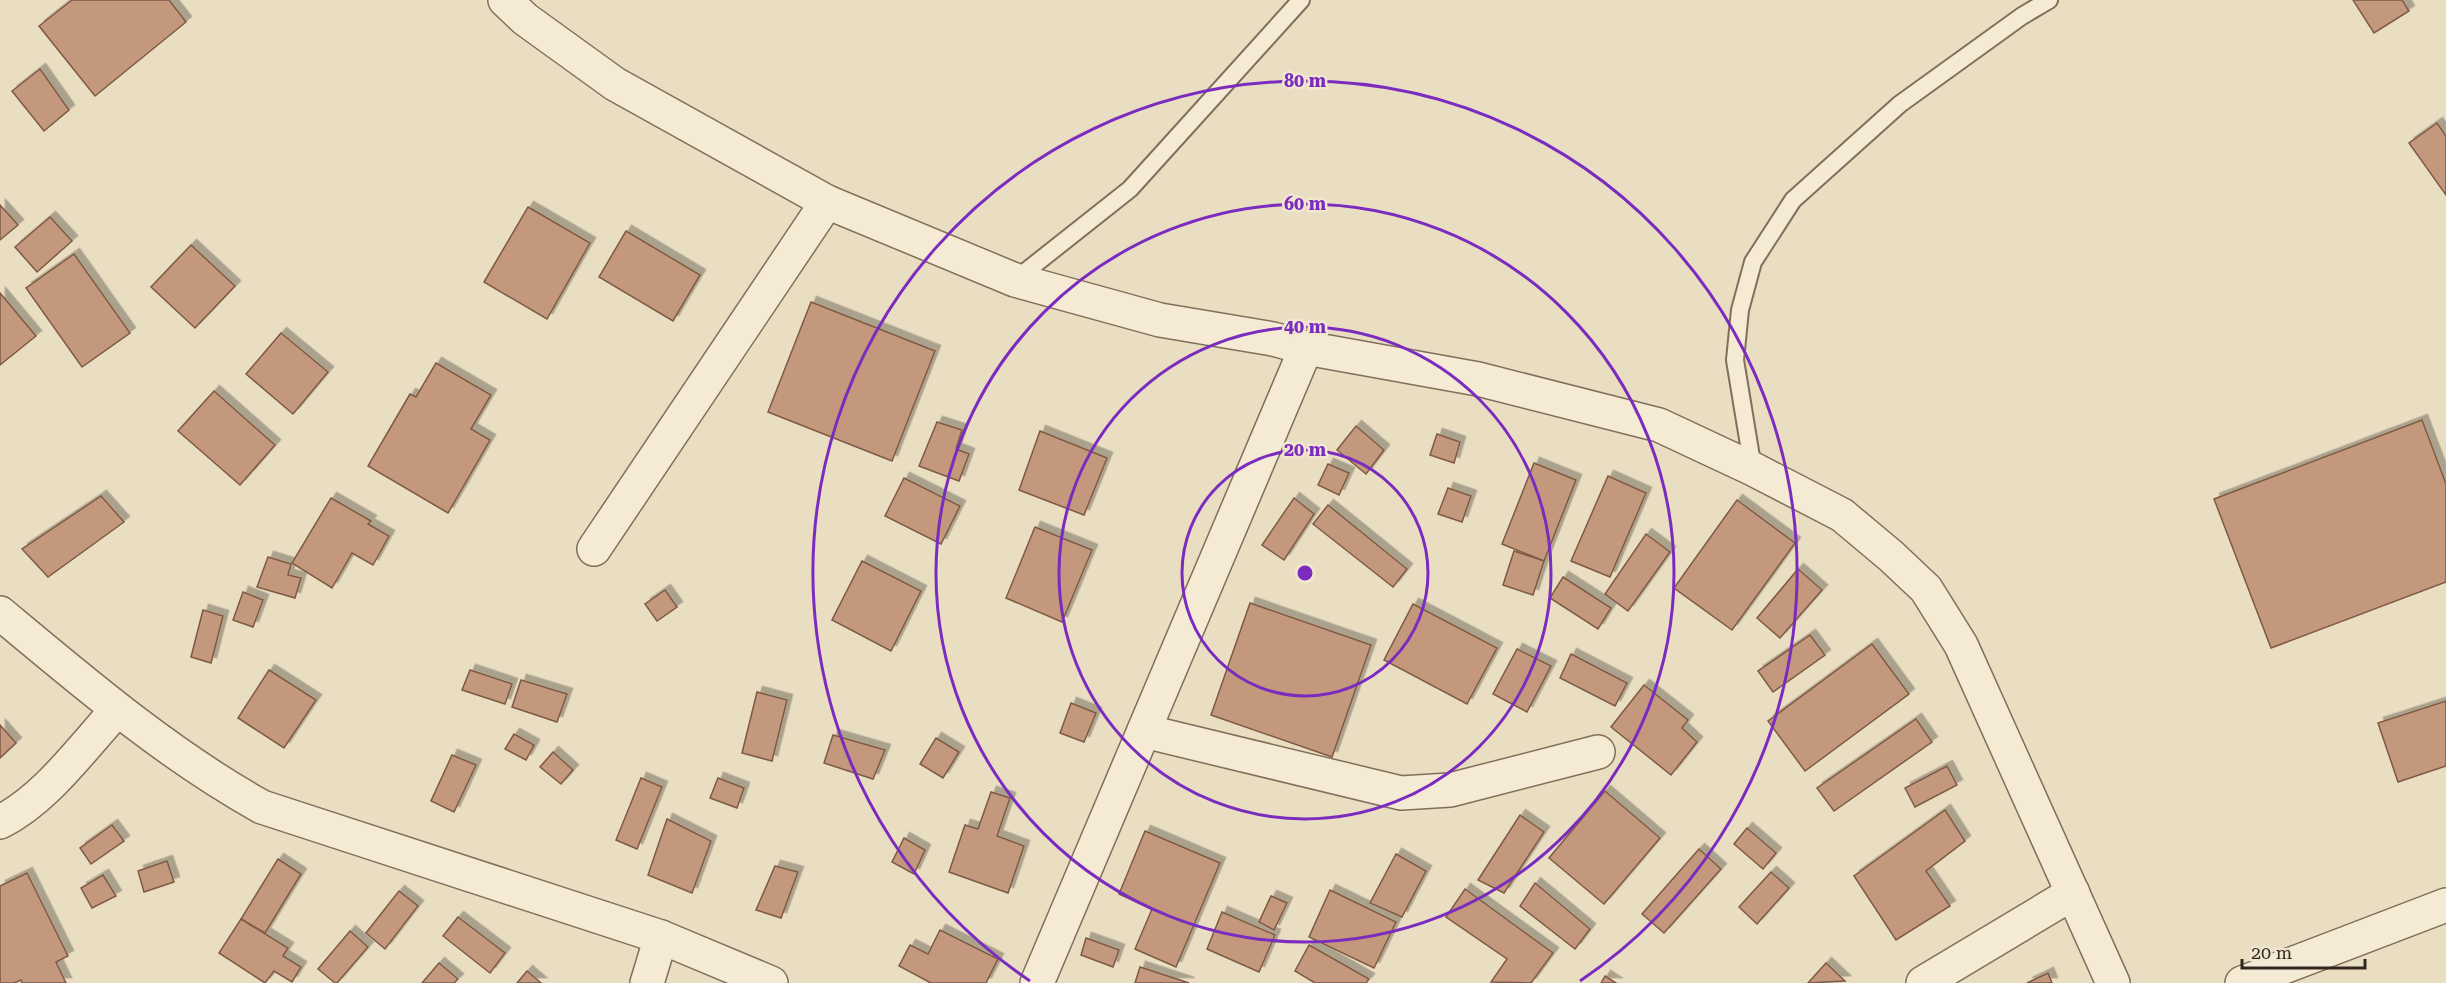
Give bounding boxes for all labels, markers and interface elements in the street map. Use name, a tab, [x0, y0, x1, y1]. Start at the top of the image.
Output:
text: 80 m	[1284, 70, 1327, 91]
text: 60 m	[1284, 193, 1327, 214]
text: 40 m	[1284, 316, 1327, 337]
text: 20 m	[1284, 439, 1327, 460]
centre of rings	[1295, 563, 1315, 583]
scale bar	[2242, 932, 2365, 970]
text: 20 m	[2251, 942, 2292, 963]

